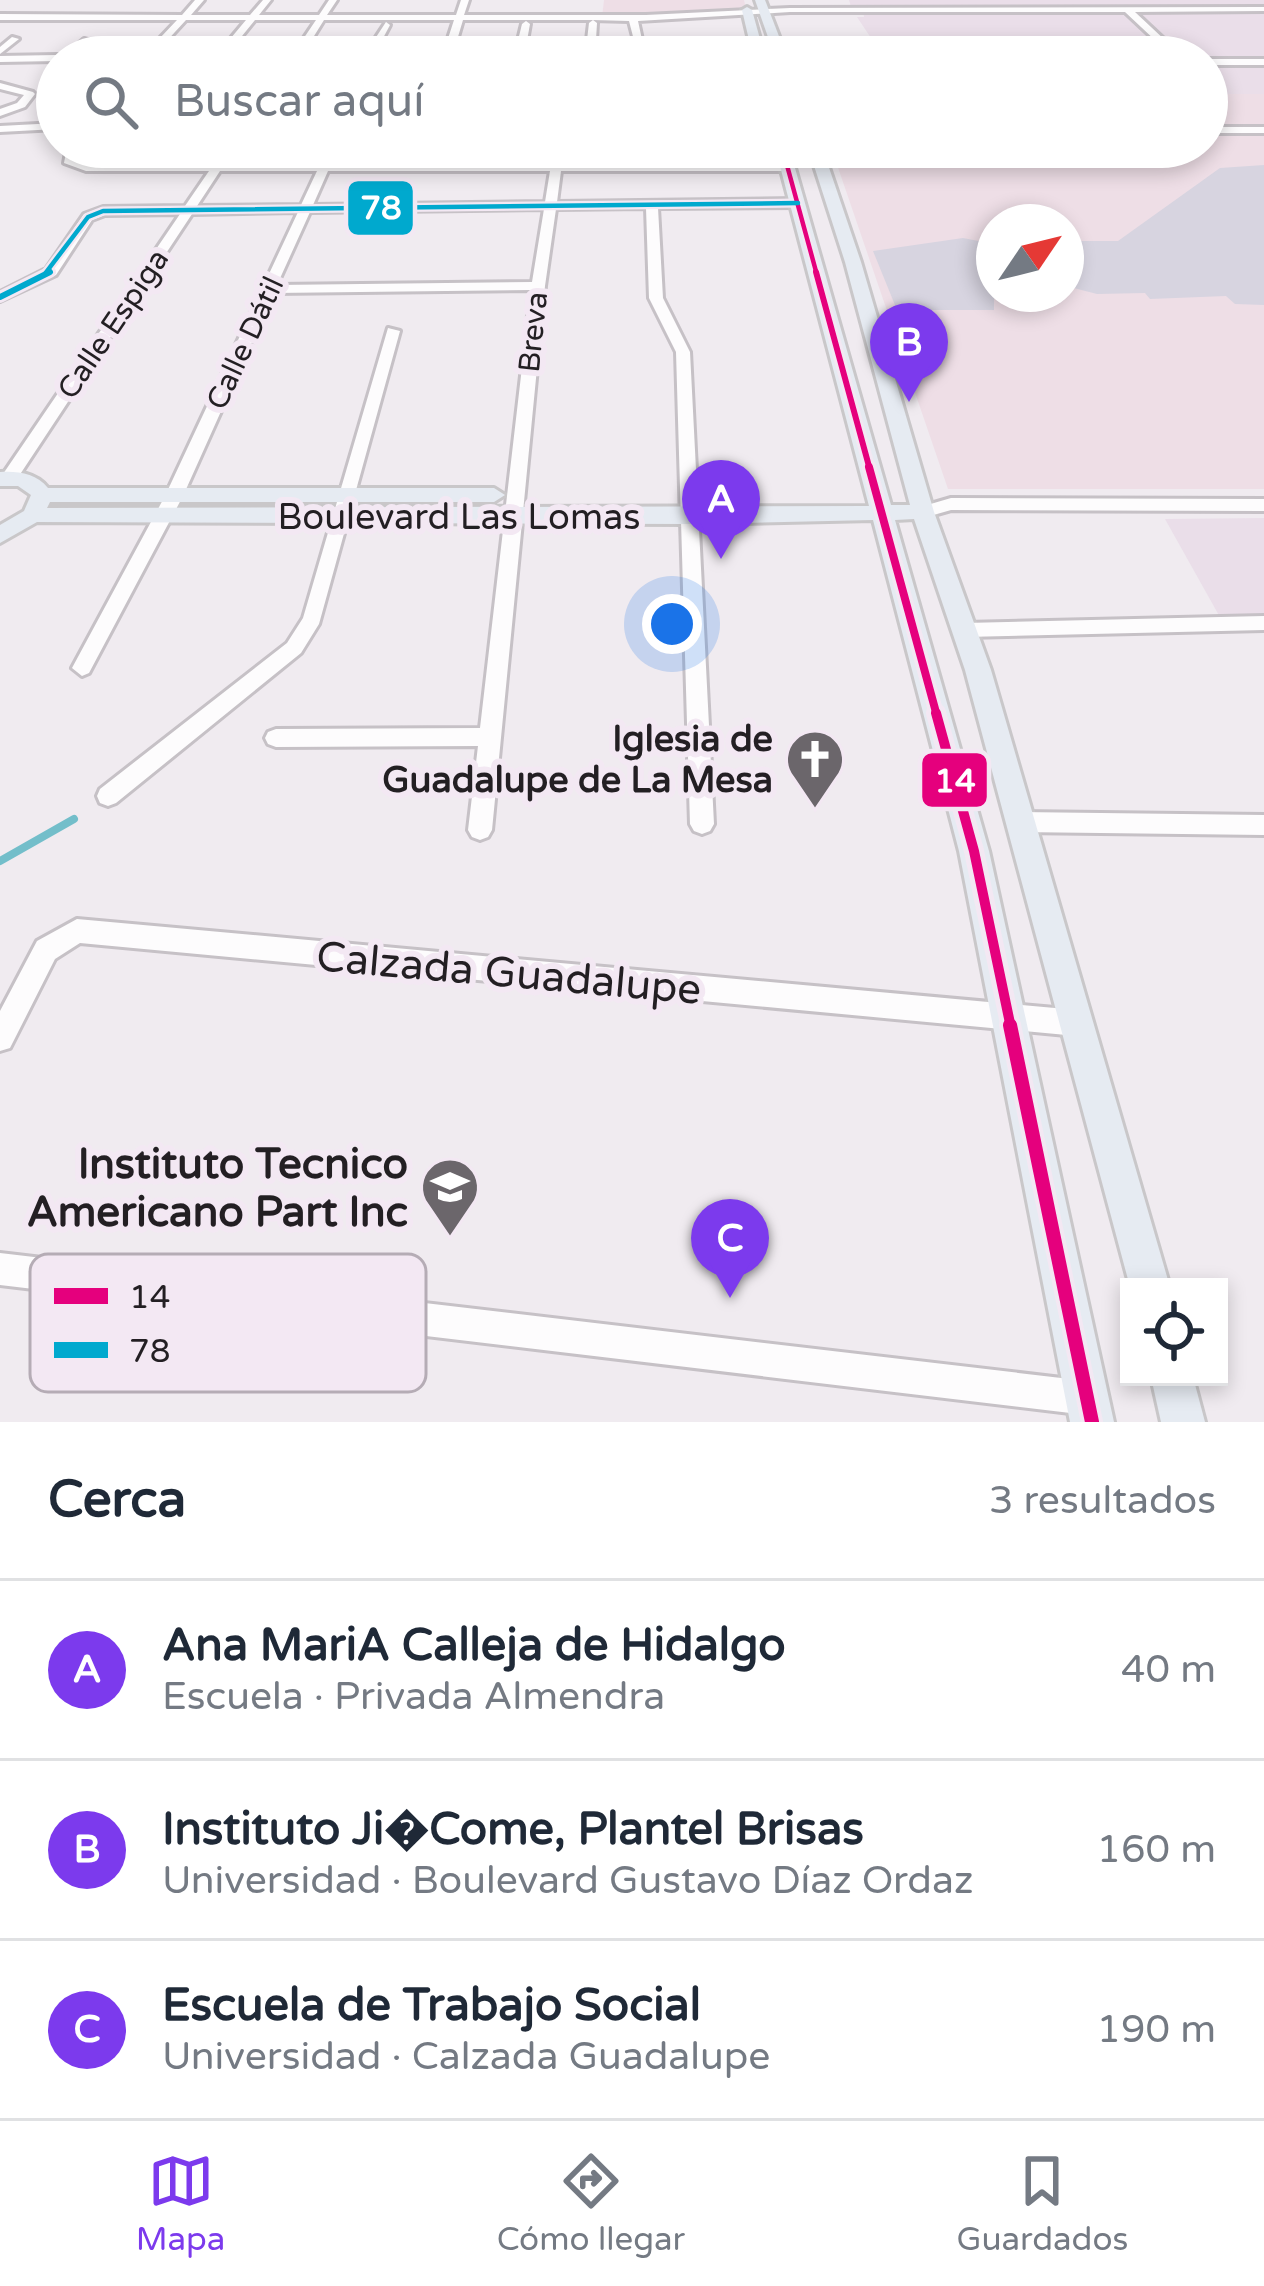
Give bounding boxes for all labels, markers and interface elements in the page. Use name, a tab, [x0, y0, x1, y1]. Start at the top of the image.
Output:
search box	[36, 36, 1228, 168]
icon: search	[78, 69, 144, 135]
text: Buscar aquí	[174, 75, 424, 129]
line badge: 78	[346, 179, 415, 237]
text: 78	[360, 189, 402, 228]
north arrow	[976, 204, 1084, 312]
street label: Calle Espiga	[50, 242, 177, 406]
street label: Calle Dátil	[199, 271, 292, 416]
street label: Breva	[511, 290, 556, 374]
pin: B	[870, 303, 948, 402]
pin: A	[682, 460, 760, 559]
street label: Boulevard Las Lomas	[278, 496, 640, 539]
your location	[642, 594, 702, 654]
place label: Iglesia de Guadalupe de La Mesa	[382, 718, 773, 802]
church icon: Iglesia de Guadalupe de La Mesa	[784, 728, 846, 810]
line badge: 14	[920, 751, 989, 809]
text: 14	[934, 762, 976, 801]
street label: Calzada Guadalupe	[314, 931, 703, 1016]
place label: Instituto Tecnico Americano Part Inc	[27, 1139, 408, 1238]
school or university icon: Instituto Tecnico Americano Part Inc	[419, 1156, 481, 1238]
pin: C	[691, 1199, 769, 1298]
legend	[30, 1254, 426, 1392]
text: 14	[129, 1278, 170, 1317]
map controls	[1120, 1278, 1228, 1386]
button: locate	[1120, 1278, 1228, 1386]
text: 78	[129, 1332, 170, 1371]
text: Cerca	[48, 1469, 186, 1531]
text: 3 resultados	[989, 1477, 1216, 1524]
text: Ana MariA Calleja de Hidalgo	[162, 1619, 786, 1673]
text: A	[72, 1646, 102, 1693]
text: 40 m	[1121, 1646, 1216, 1693]
text: Escuela · Privada Almendra	[162, 1673, 665, 1720]
text: Instituto Ji�Come, Plantel Brisas	[162, 1803, 864, 1857]
text: B	[73, 1826, 101, 1873]
text: 160 m	[1097, 1826, 1216, 1873]
text: Universidad · Boulevard Gustavo Díaz Ordaz	[162, 1857, 973, 1904]
text: Escuela de Trabajo Social	[162, 1979, 701, 2033]
text: C	[73, 2006, 101, 2053]
text: 190 m	[1097, 2006, 1216, 2053]
text: Universidad · Calzada Guadalupe	[162, 2033, 770, 2080]
tab: Mapa	[136, 2148, 225, 2259]
tab: Cómo llegar	[497, 2148, 685, 2259]
tab: Guardados	[956, 2148, 1128, 2259]

